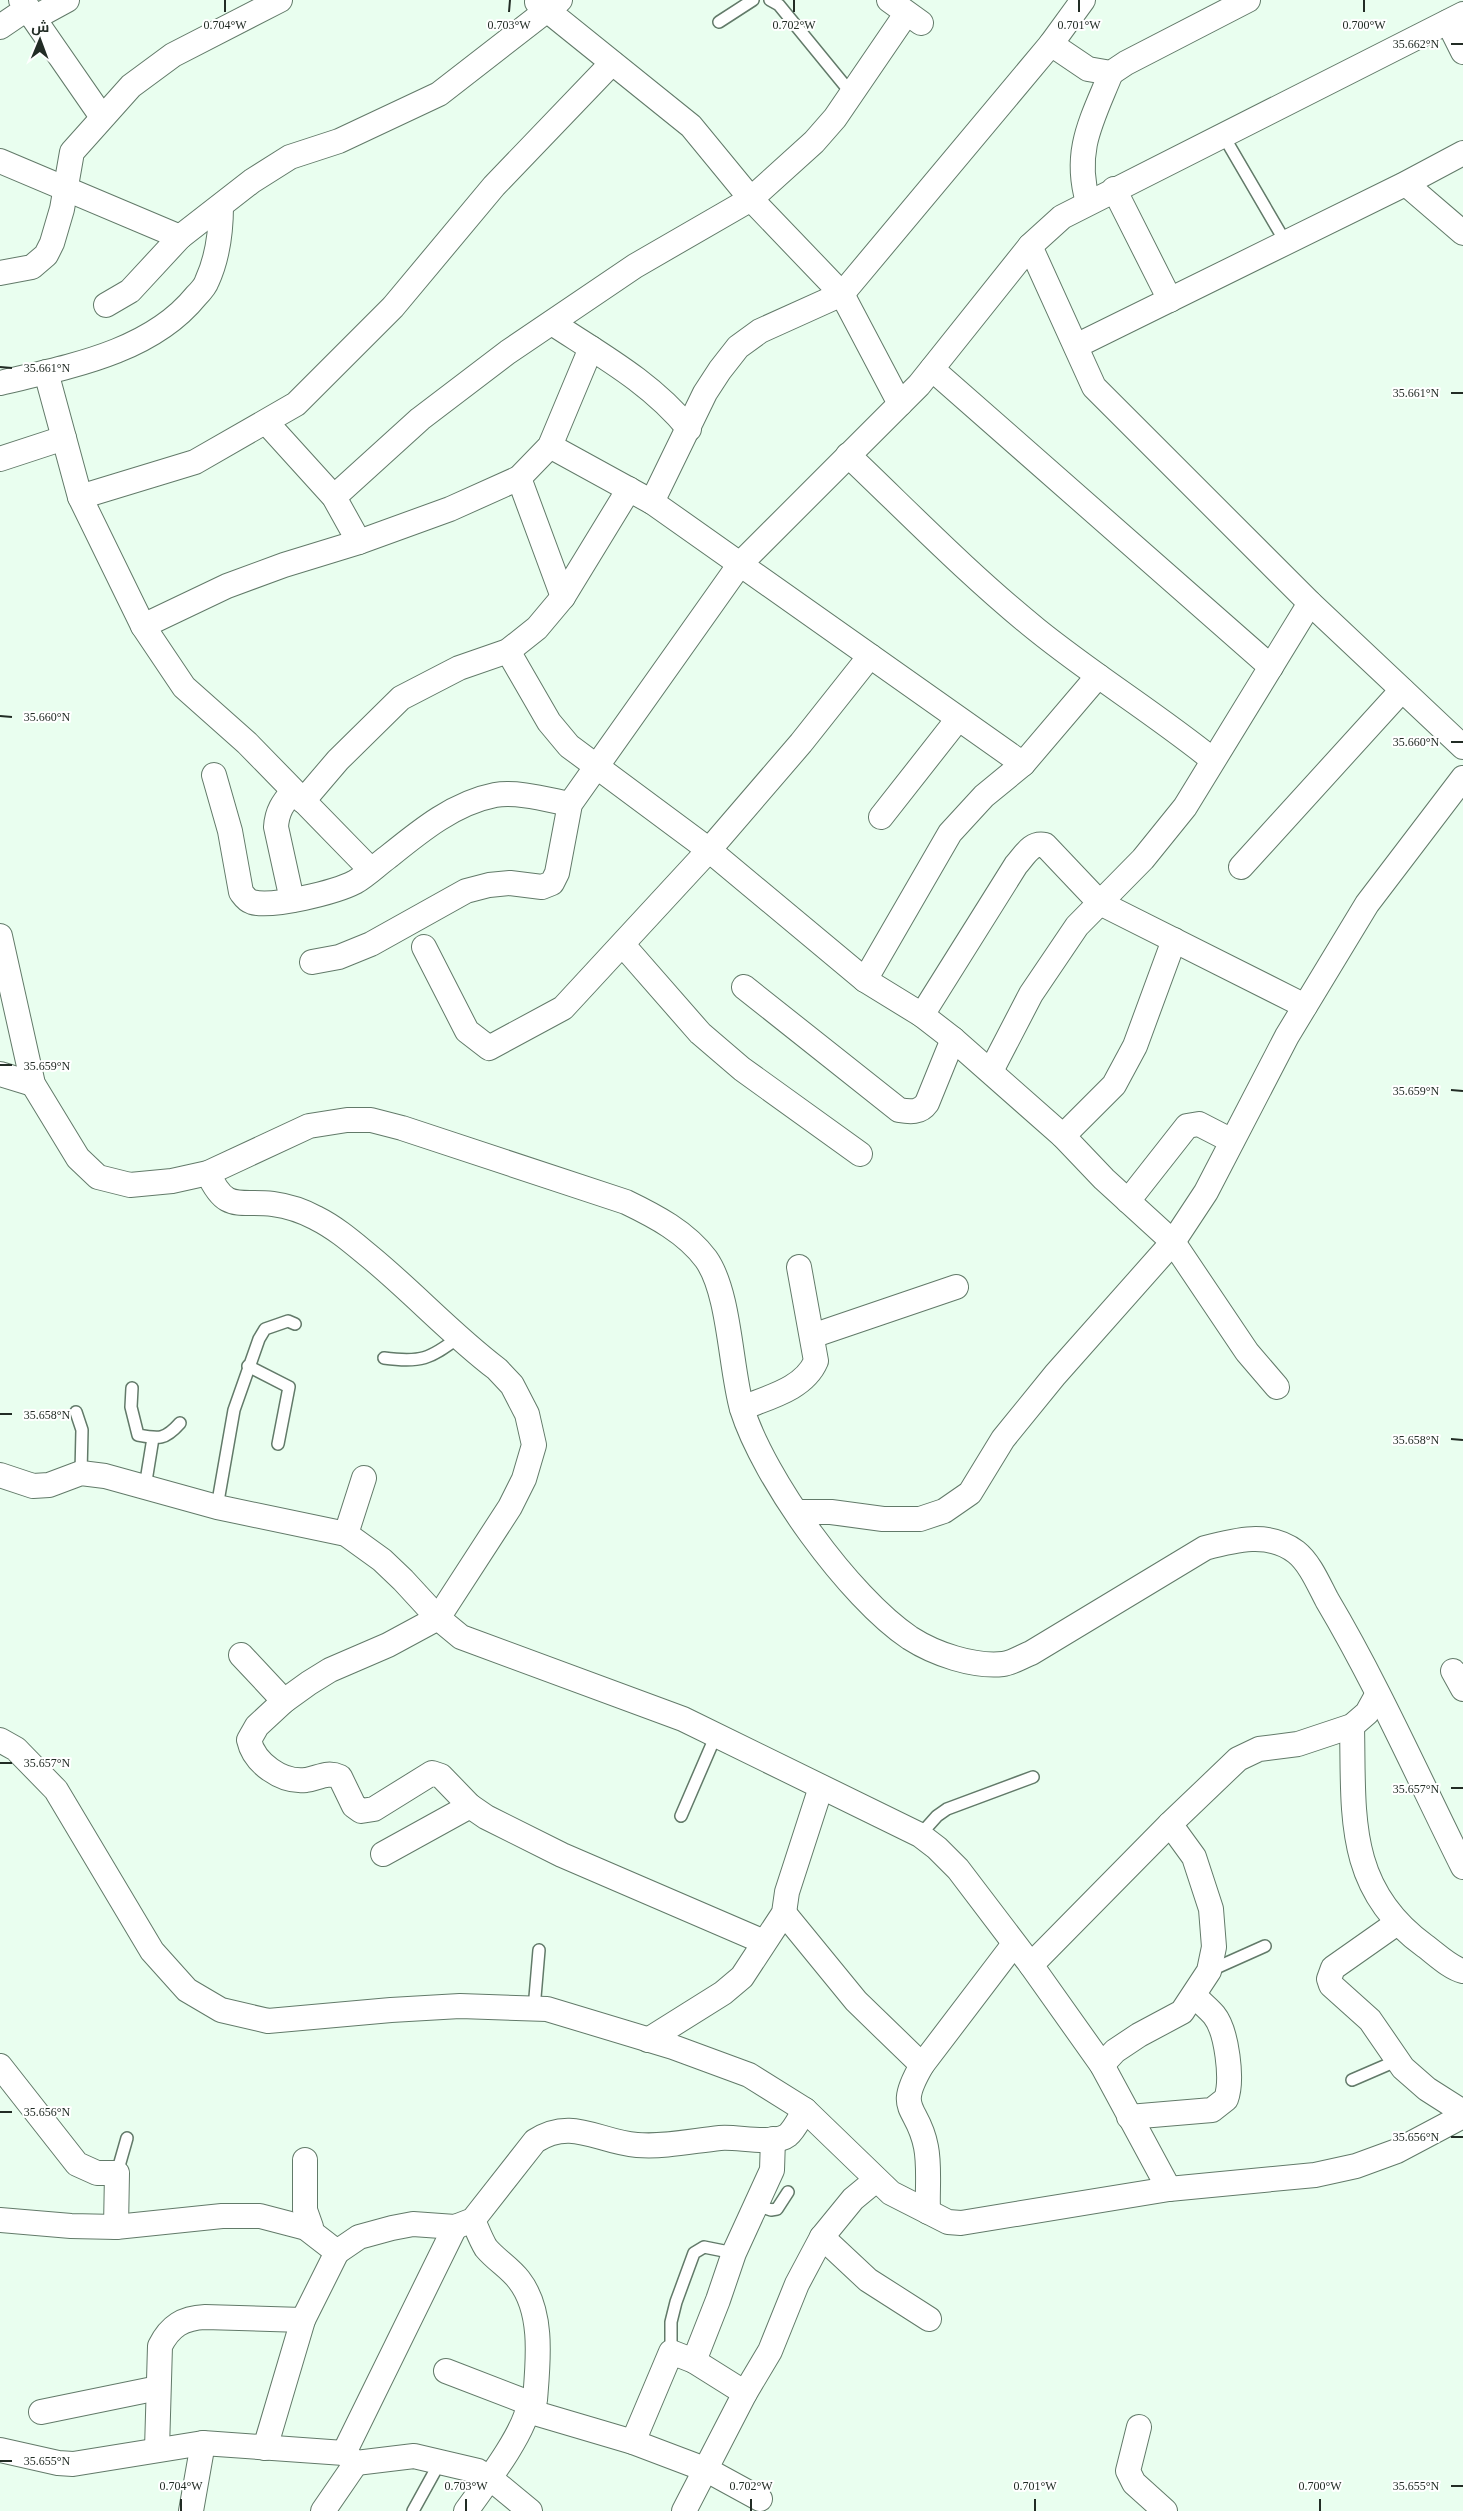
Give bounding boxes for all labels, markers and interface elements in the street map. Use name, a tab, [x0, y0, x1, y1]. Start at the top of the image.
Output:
north arrow	[15, 15, 65, 65]
text: 0.704°W	[203, 18, 247, 32]
text: 0.703°W	[487, 18, 531, 32]
text: 0.702°W	[772, 18, 816, 32]
text: 0.701°W	[1057, 18, 1101, 32]
text: 0.700°W	[1342, 18, 1386, 32]
text: ش	[31, 19, 49, 36]
text: 35.662°N	[1393, 37, 1440, 51]
text: 35.661°N	[24, 361, 71, 375]
text: 35.661°N	[1393, 386, 1440, 400]
text: 35.660°N	[24, 710, 71, 724]
text: 35.660°N	[1393, 735, 1440, 749]
text: 35.659°N	[24, 1059, 71, 1073]
text: 35.659°N	[1393, 1084, 1440, 1098]
text: 35.658°N	[24, 1408, 71, 1422]
text: 35.658°N	[1393, 1433, 1440, 1447]
text: 35.657°N	[24, 1756, 71, 1770]
text: 35.657°N	[1393, 1782, 1440, 1796]
text: 35.656°N	[24, 2105, 71, 2119]
text: 35.656°N	[1393, 2130, 1440, 2144]
text: 35.655°N	[24, 2454, 71, 2468]
text: 0.704°W	[159, 2479, 203, 2493]
text: 0.703°W	[444, 2479, 488, 2493]
text: 0.702°W	[729, 2479, 773, 2493]
text: 0.701°W	[1013, 2479, 1057, 2493]
text: 0.700°W	[1298, 2479, 1342, 2493]
text: 35.655°N	[1393, 2479, 1440, 2493]

